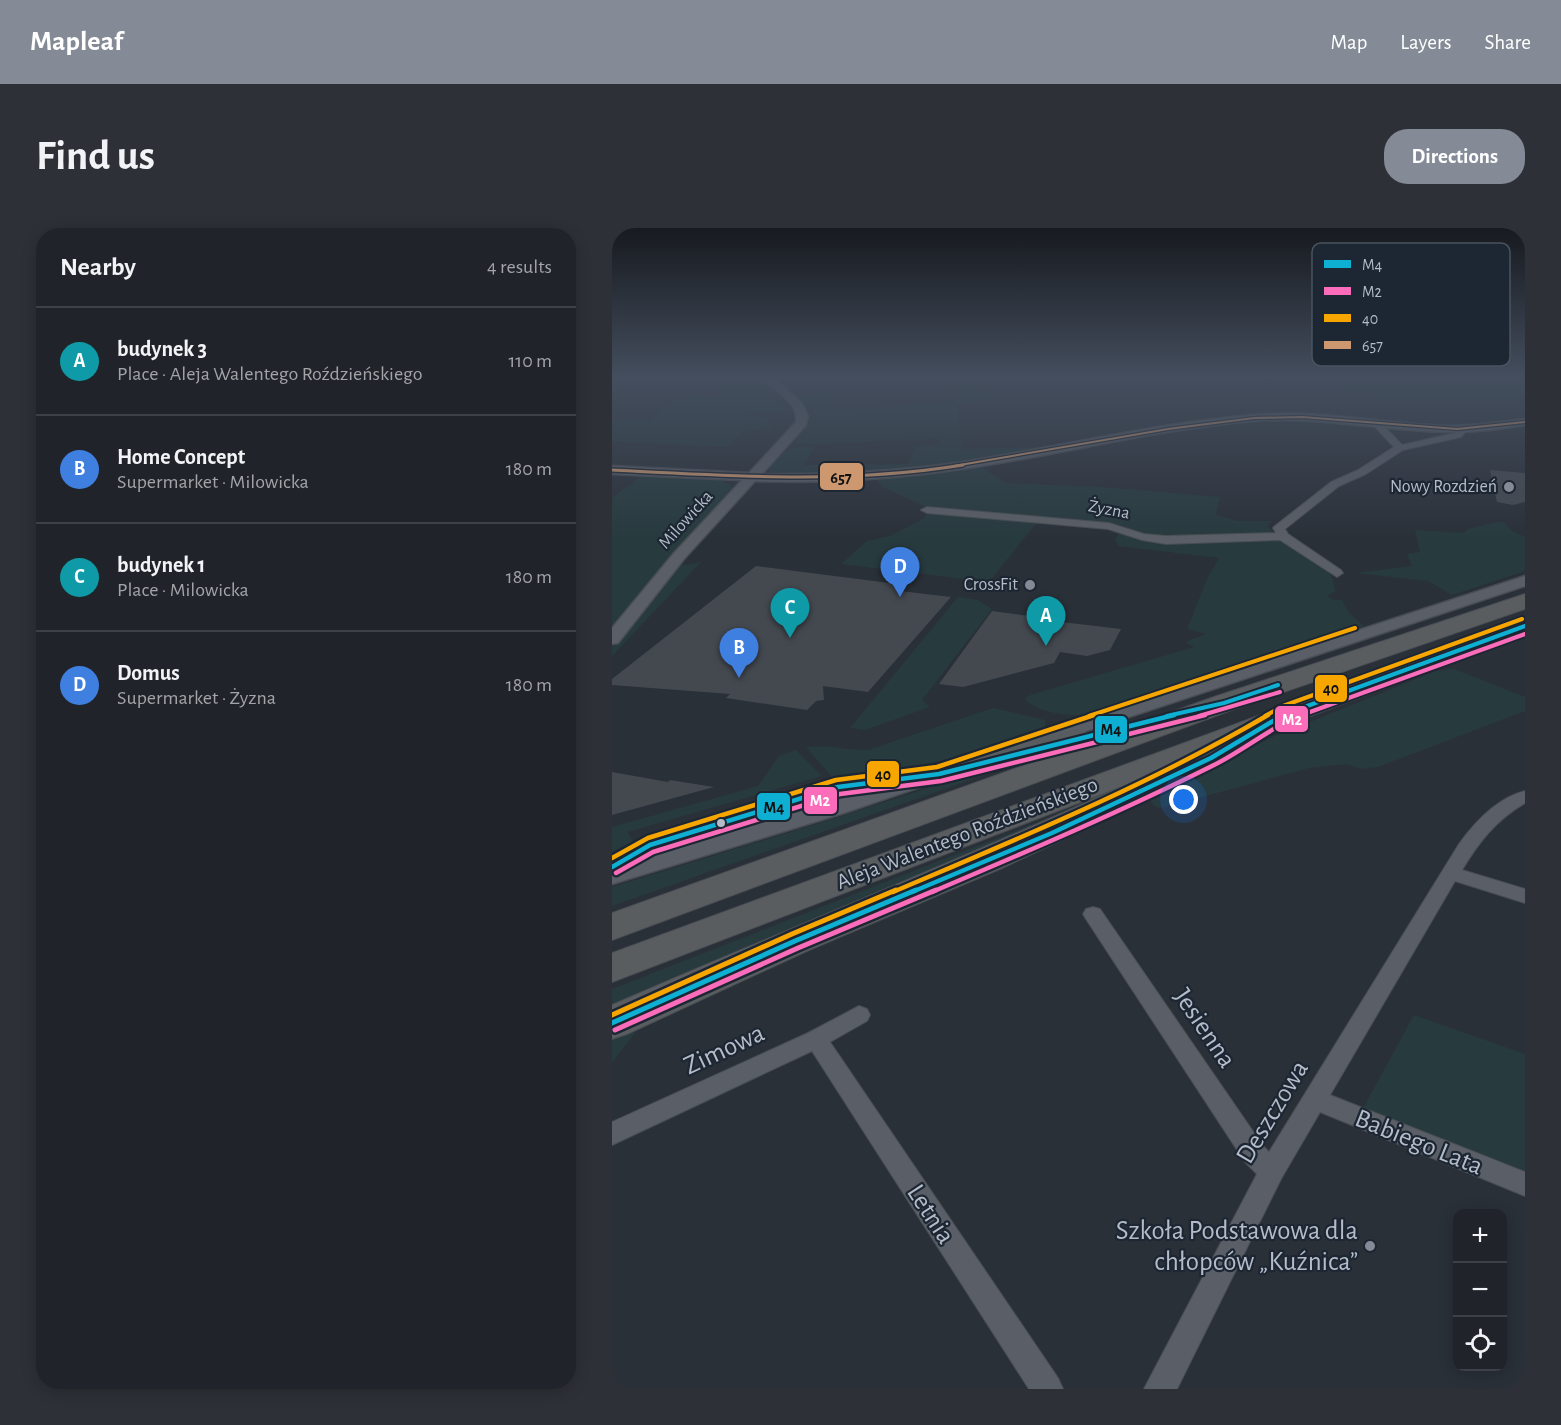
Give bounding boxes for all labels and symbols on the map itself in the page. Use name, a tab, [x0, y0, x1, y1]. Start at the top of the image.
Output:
legend	[1312, 243, 1510, 366]
text: M4	[1362, 257, 1383, 273]
text: M2	[1362, 284, 1382, 300]
text: 40	[1362, 311, 1378, 327]
text: 657	[1362, 338, 1383, 354]
line badge: 657	[819, 462, 864, 491]
text: 657	[830, 470, 852, 486]
place label: Nowy Rozdzień	[1390, 478, 1497, 496]
marker: Nowy Rozdzień	[1502, 480, 1516, 494]
street label: Milowicka	[656, 488, 716, 552]
street label: Żyzna	[1087, 495, 1132, 523]
pin: D	[880, 548, 920, 597]
place label: CrossFit	[964, 576, 1018, 594]
marker: CrossFit	[1023, 578, 1037, 592]
pin: C	[770, 588, 810, 638]
pin: A	[1026, 596, 1066, 646]
pin: B	[720, 628, 758, 678]
line badge: 40	[1314, 674, 1348, 703]
text: 40	[1323, 681, 1339, 697]
line badge: M2	[1274, 705, 1309, 733]
text: M2	[1282, 712, 1303, 728]
line badge: M4	[1094, 715, 1128, 744]
text: M4	[1101, 722, 1121, 738]
line badge: 40	[866, 760, 900, 788]
text: 40	[875, 767, 891, 783]
street label: Aleja Walentego Roździeńskiego	[833, 773, 1101, 893]
your location	[1169, 785, 1198, 814]
line badge: M2	[803, 786, 838, 815]
line badge: M4	[756, 792, 791, 821]
text: M2	[810, 793, 831, 809]
text: M4	[764, 800, 784, 816]
unlabelled marker	[715, 817, 727, 829]
street label: Jesienna	[1169, 983, 1241, 1073]
street label: Zimowa	[680, 1019, 768, 1079]
street label: Deszczowa	[1231, 1056, 1313, 1168]
street label: Babiego Lata	[1351, 1104, 1487, 1180]
street label: Letnia	[902, 1179, 960, 1249]
place label: Szkoła Podstawowa dla chłopców „Kuźnica”	[1116, 1217, 1358, 1275]
marker: Szkoła Podstawowa dla chłopców „Kuźnica”	[1363, 1239, 1377, 1253]

